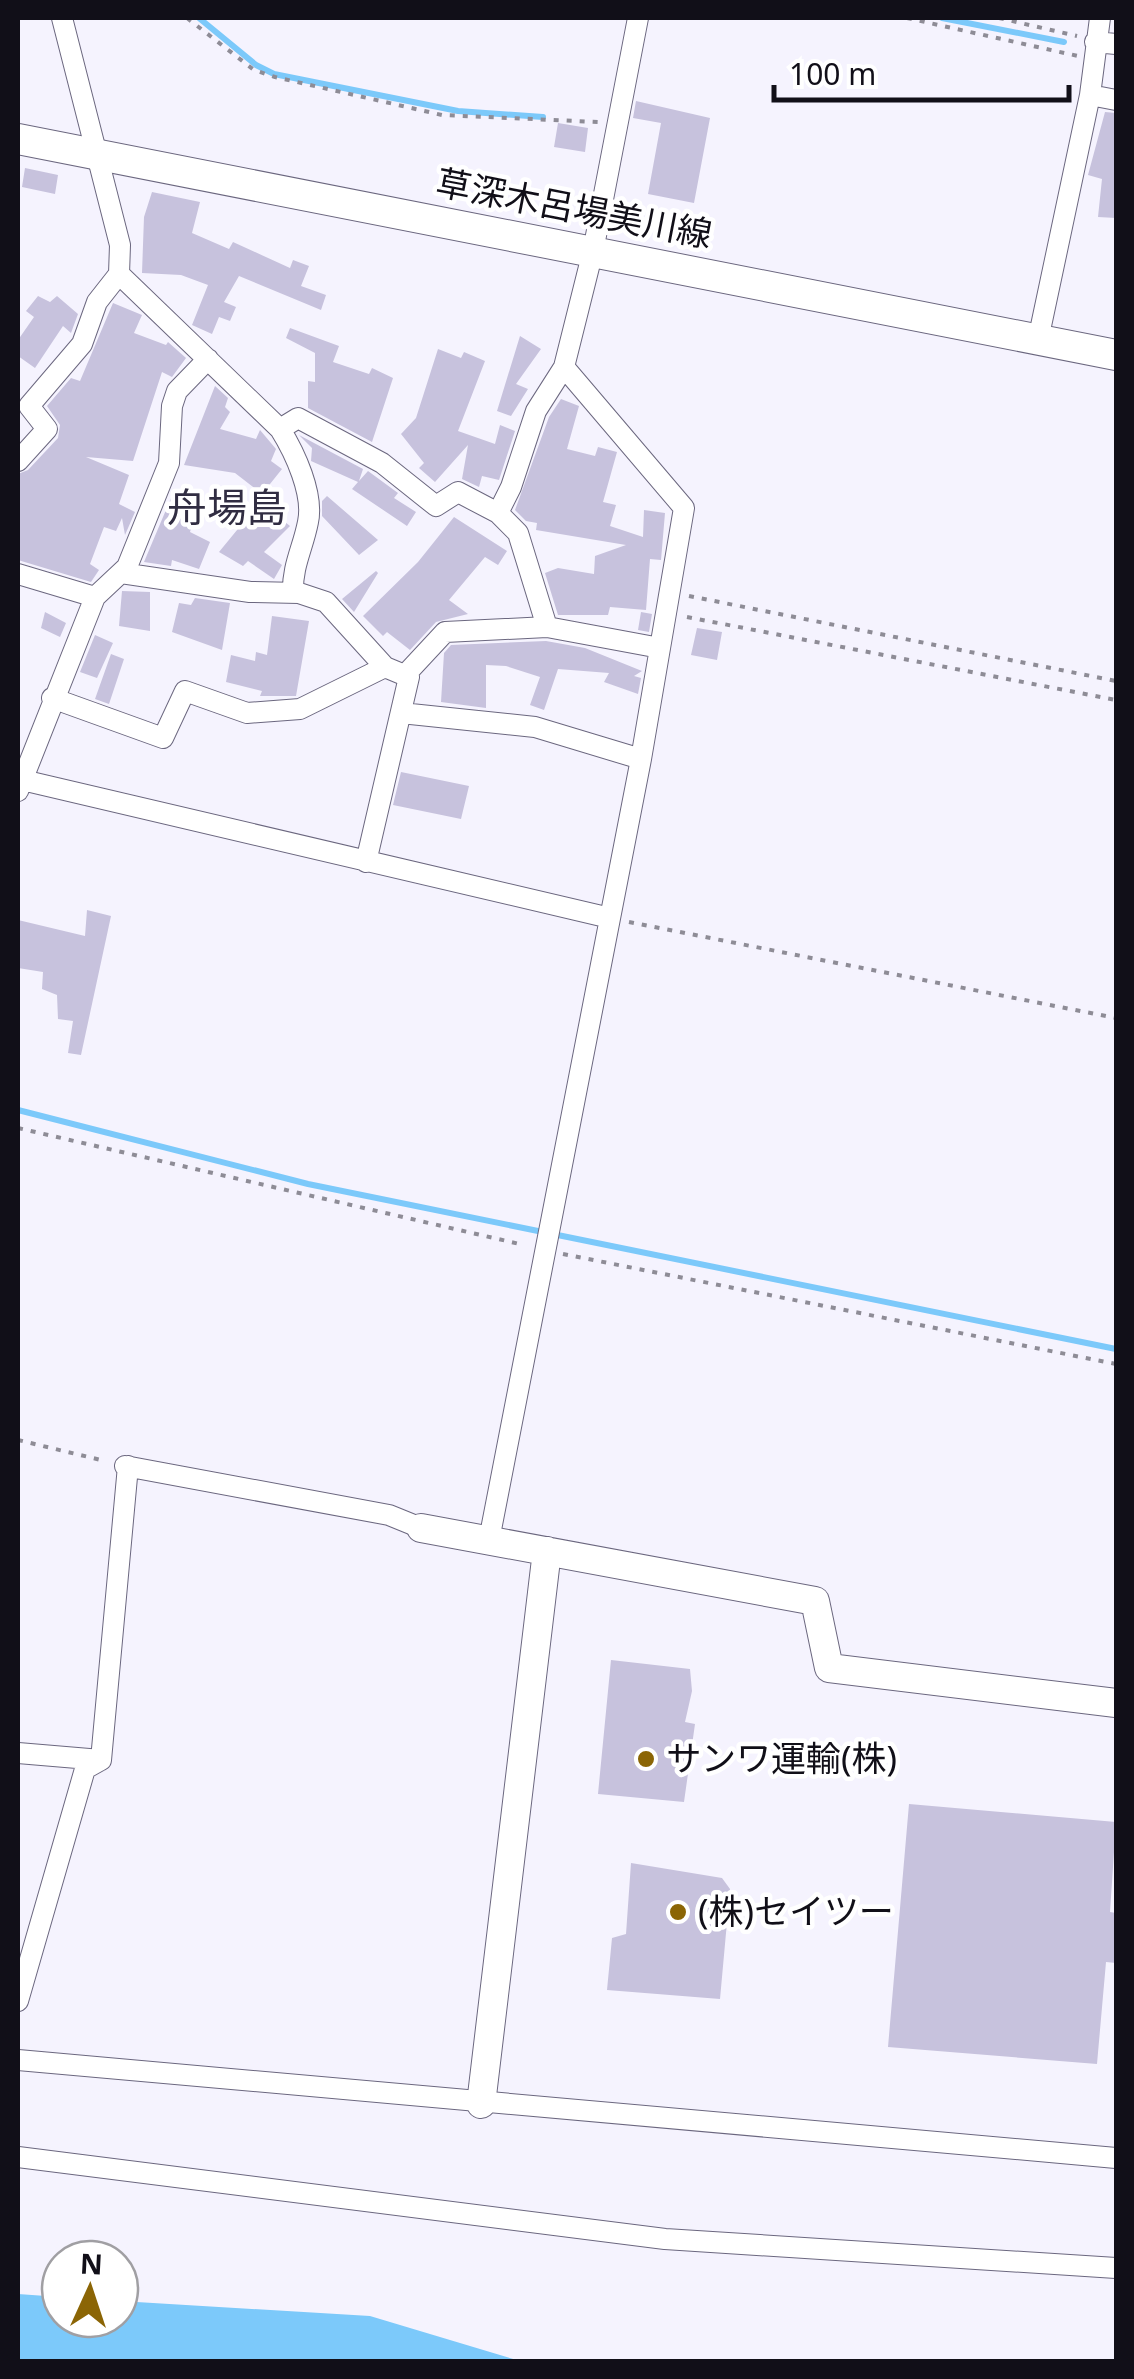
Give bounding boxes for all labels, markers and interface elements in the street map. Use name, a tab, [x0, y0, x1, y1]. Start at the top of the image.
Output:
scale bar	[774, 40, 1069, 102]
text: 100 m	[789, 53, 876, 94]
street label: 草深木呂場美川線	[432, 158, 716, 257]
district label: 舟場島	[167, 479, 287, 534]
place label: サンワ運輸(株)	[666, 1734, 897, 1781]
marker: サンワ運輸(株)	[635, 1748, 657, 1770]
place label: (株)セイツー	[698, 1887, 894, 1934]
marker: (株)セイツー	[667, 1901, 689, 1923]
north arrow	[40, 2239, 140, 2339]
text: N	[79, 2243, 104, 2283]

